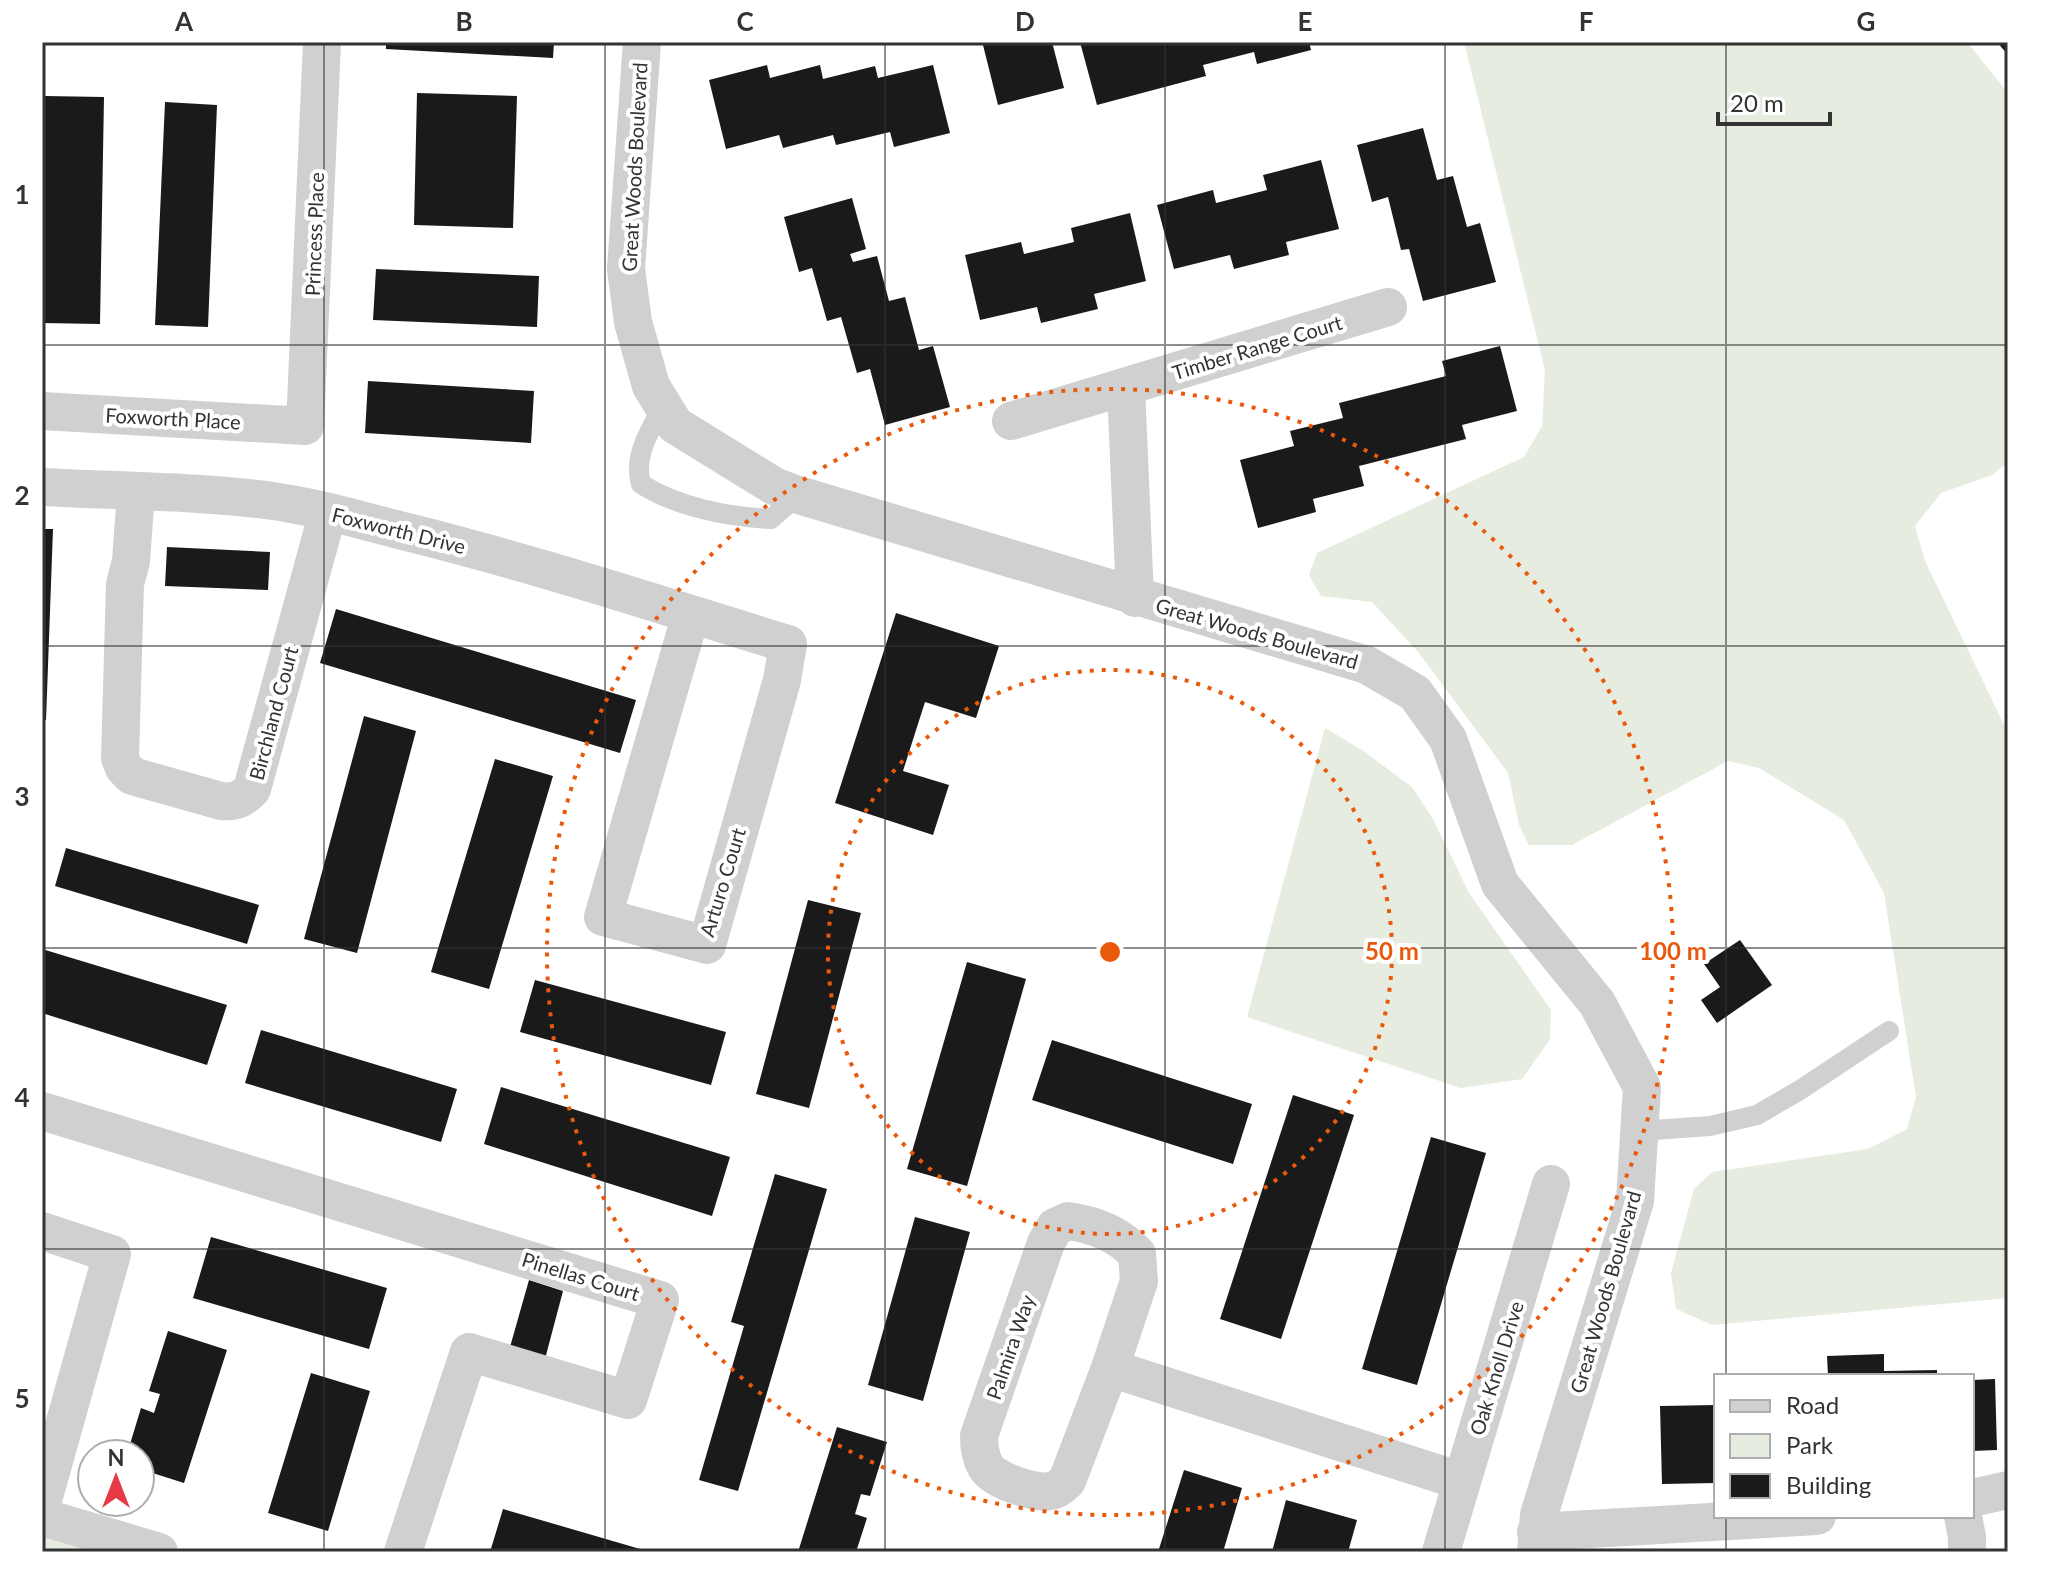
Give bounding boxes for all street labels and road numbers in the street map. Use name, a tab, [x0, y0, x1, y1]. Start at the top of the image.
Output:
street label: Great Woods Boulevard	[617, 62, 651, 272]
street label: Princess Place	[300, 172, 328, 296]
street label: Timber Range Court	[1169, 310, 1345, 384]
street label: Foxworth Place	[105, 402, 241, 434]
street label: Foxworth Drive	[330, 502, 468, 558]
street label: Great Woods Boulevard	[1153, 593, 1361, 673]
street label: Birchland Court	[244, 644, 302, 782]
street label: Arturo Court	[694, 825, 750, 939]
street label: Great Woods Boulevard	[1565, 1188, 1645, 1396]
street label: Pinellas Court	[519, 1247, 643, 1305]
street label: Palmira Way	[981, 1291, 1039, 1402]
street label: Oak Knoll Drive	[1464, 1298, 1528, 1438]

